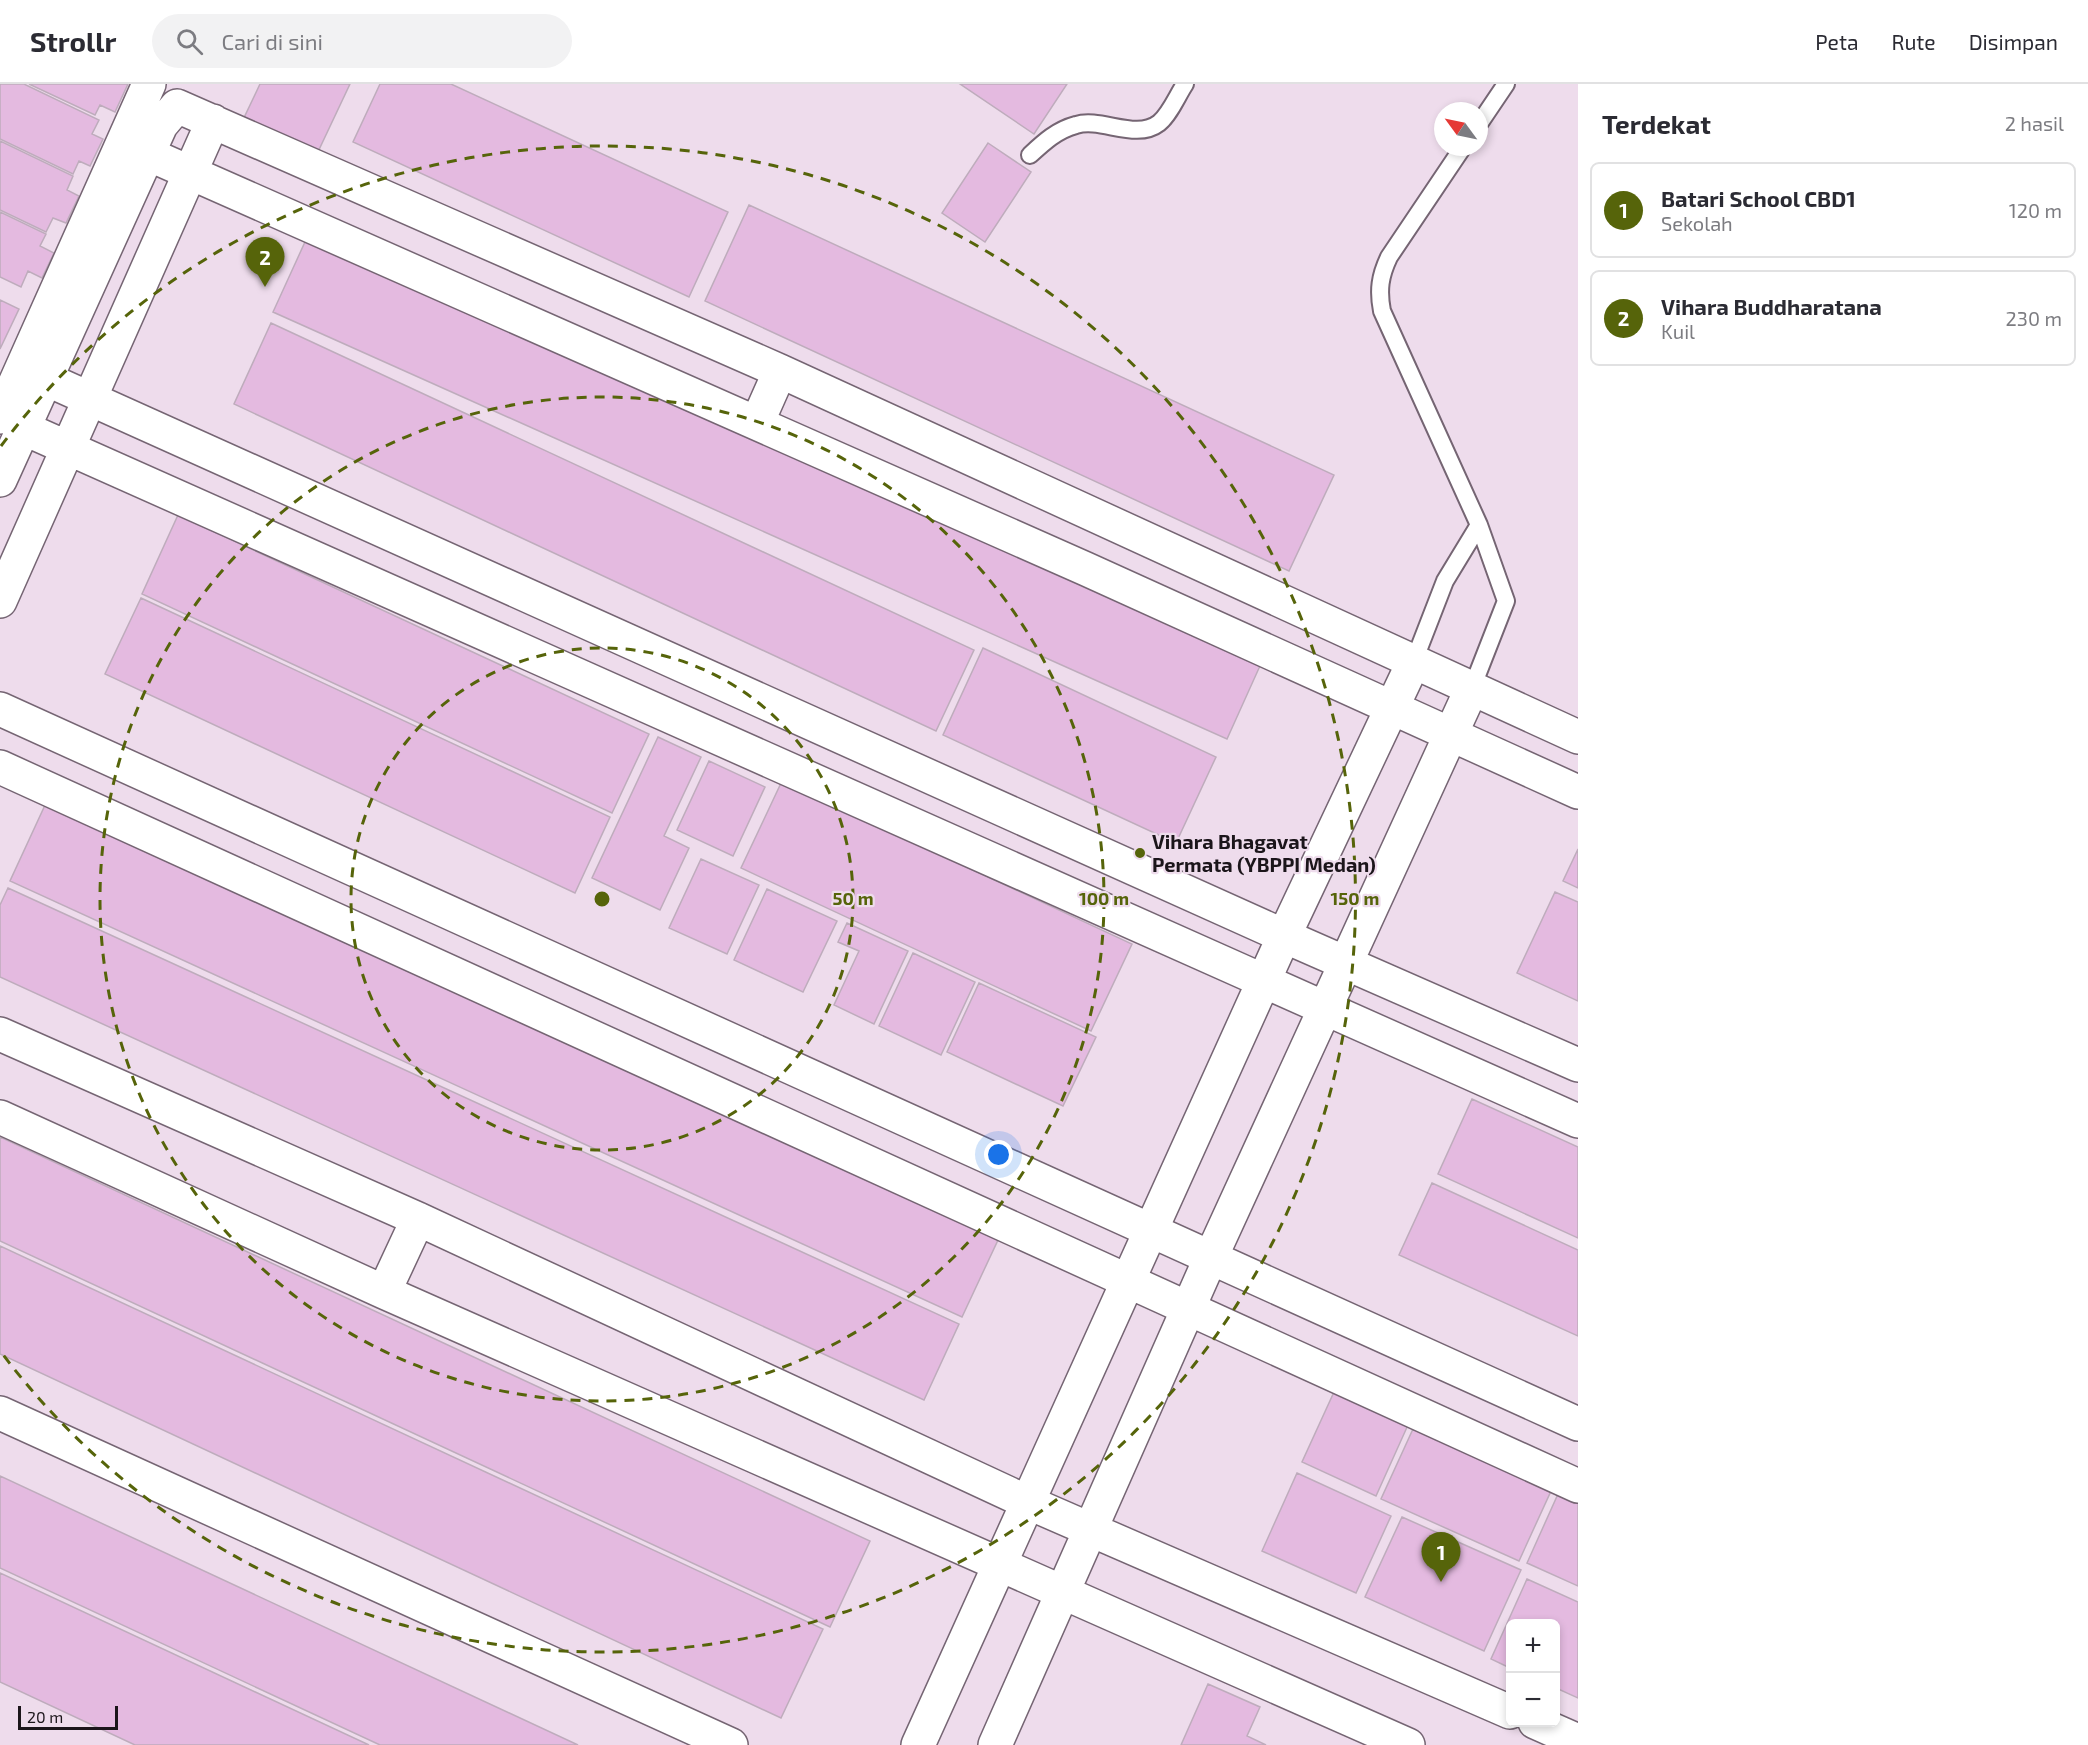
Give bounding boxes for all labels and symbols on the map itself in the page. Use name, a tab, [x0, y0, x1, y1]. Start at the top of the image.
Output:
north arrow	[1434, 102, 1488, 156]
pin: 2	[246, 238, 284, 287]
place label: Vihara Bhagavat Permata (YBPPI Medan)	[1152, 829, 1376, 876]
marker: Vihara Bhagavat Permata (YBPPI Medan)	[1133, 846, 1147, 860]
text: 50 m	[832, 887, 874, 909]
text: 100 m	[1079, 887, 1129, 909]
text: 150 m	[1331, 887, 1379, 909]
centre of rings	[592, 889, 612, 909]
your location	[984, 1140, 1013, 1169]
pin: 1	[1422, 1532, 1460, 1582]
scale bar	[18, 1703, 118, 1730]

